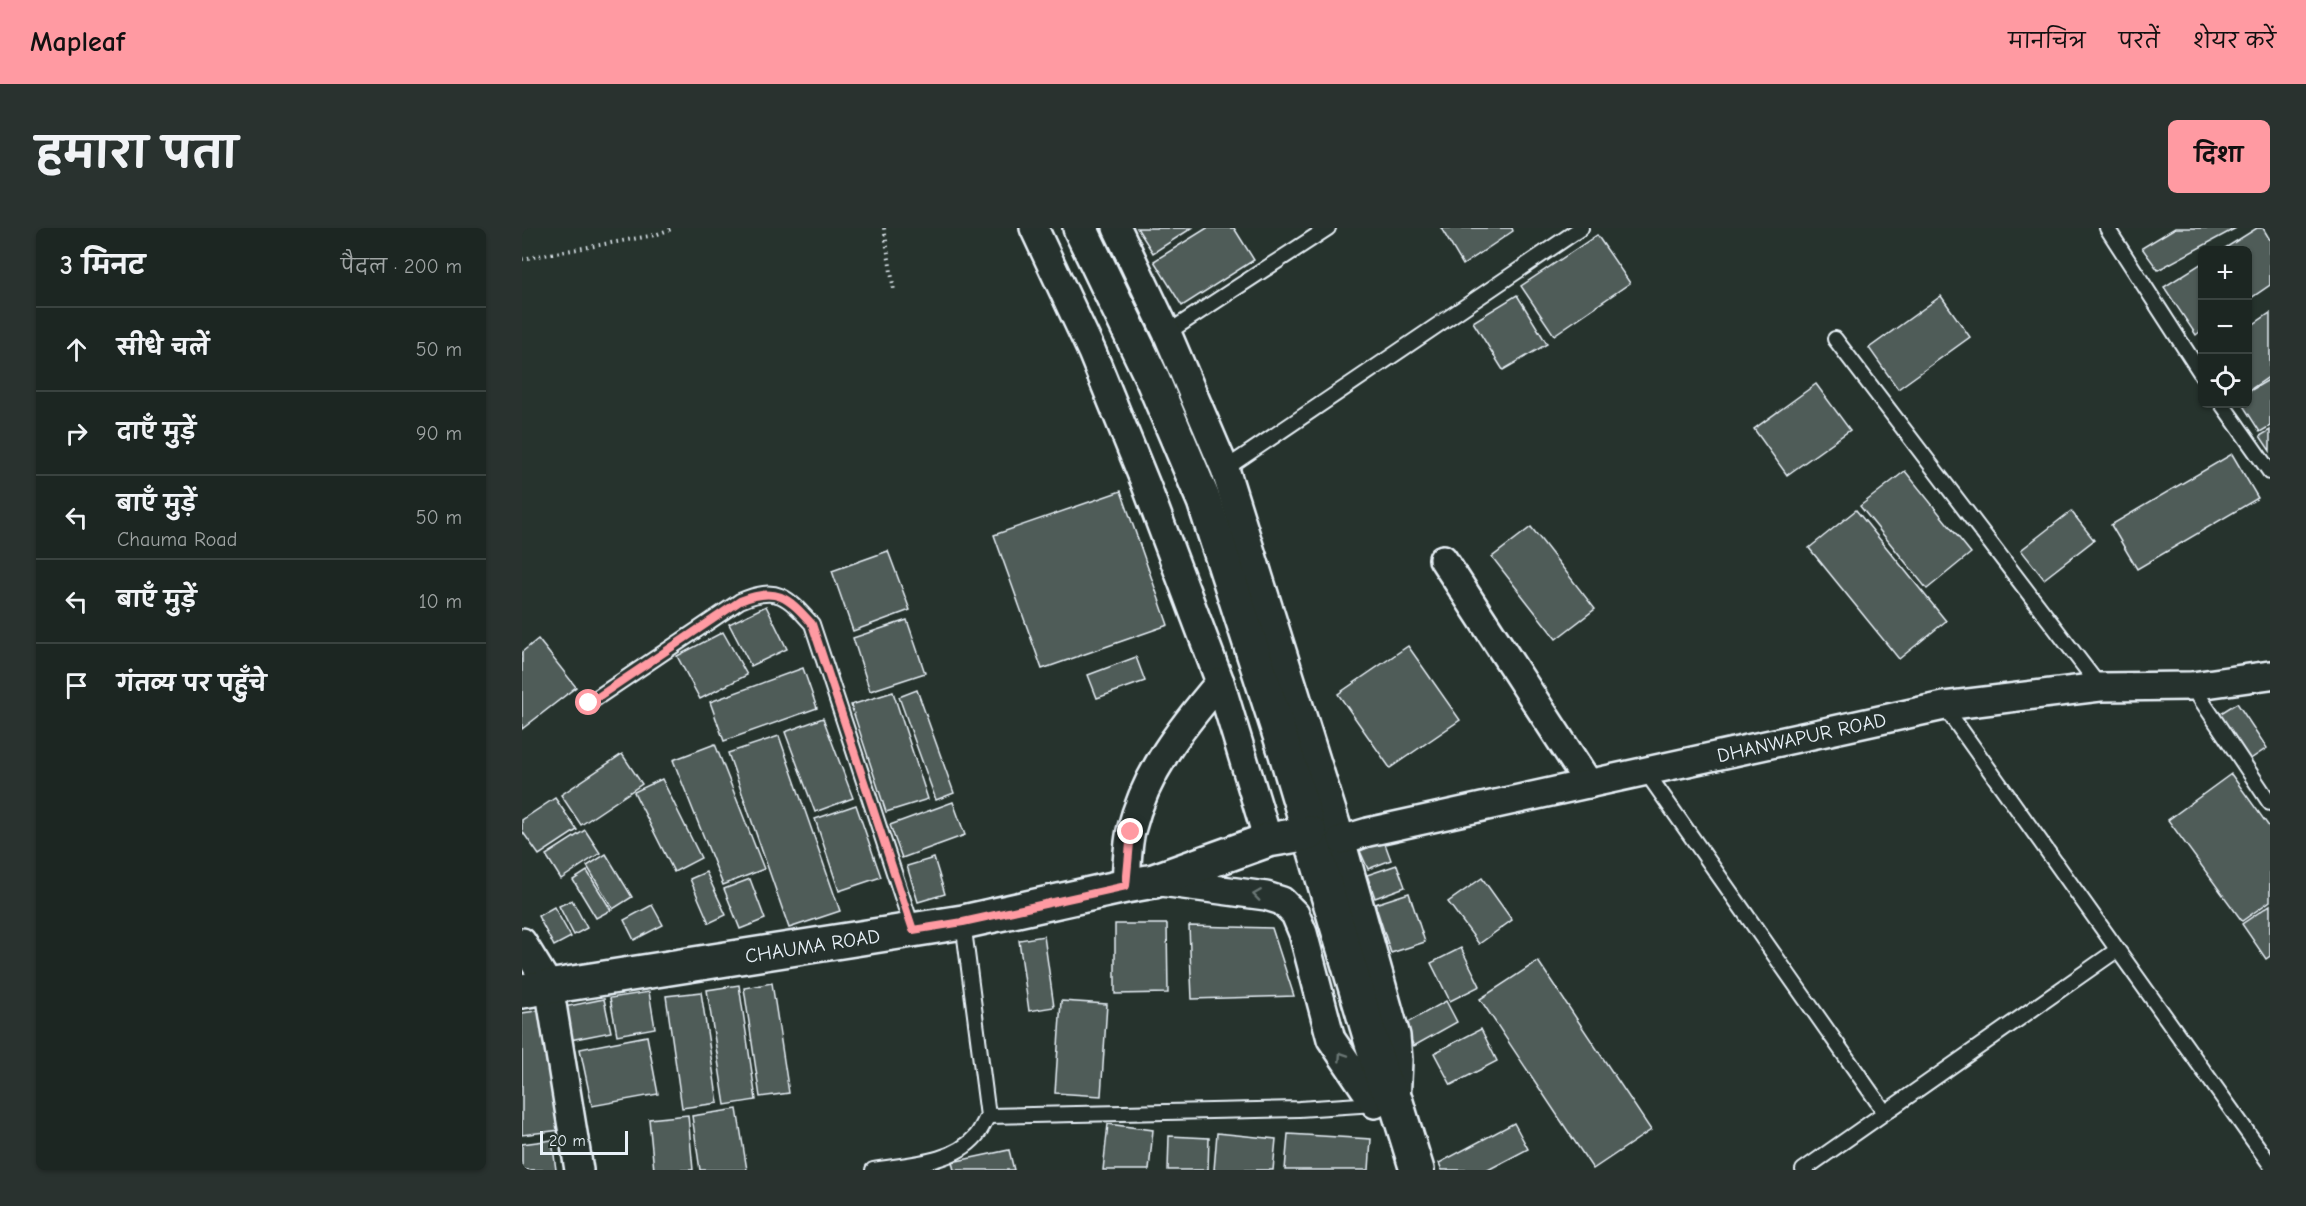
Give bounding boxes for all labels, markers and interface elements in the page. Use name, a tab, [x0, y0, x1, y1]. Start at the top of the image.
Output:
text: Mapleaf	[30, 26, 125, 58]
text: मानचित्र	[2008, 29, 2085, 53]
text: परतें	[2118, 29, 2160, 53]
text: शेयर करें	[2193, 29, 2276, 53]
button: दिशा	[2168, 120, 2270, 193]
text: हमारा पता	[36, 129, 238, 178]
map controls	[2198, 246, 2252, 408]
button: +	[2198, 246, 2252, 300]
text: 3 मिनट	[60, 251, 145, 281]
text: पैदल · 200 m	[341, 255, 462, 278]
button: −	[2198, 300, 2252, 354]
icon: ahead	[60, 333, 93, 366]
text: सीधे चलें	[117, 335, 209, 361]
text: 50 m	[416, 338, 462, 361]
button: locate	[2198, 354, 2252, 408]
icon: right	[60, 417, 93, 450]
text: दाएँ मुड़ें	[117, 419, 196, 445]
text: 90 m	[416, 422, 462, 445]
text: बाएँ मुड़ें	[117, 491, 196, 517]
icon: left	[60, 501, 93, 534]
text: 50 m	[416, 506, 462, 529]
text: Chauma Road	[117, 528, 237, 551]
icon: left	[60, 585, 93, 618]
text: बाएँ मुड़ें	[117, 587, 196, 613]
text: 10 m	[419, 590, 462, 613]
icon: arrive	[60, 669, 93, 702]
text: गंतव्य पर पहुँचे	[117, 671, 266, 697]
route start	[575, 689, 601, 715]
street label: DHANWAPUR ROAD	[1715, 707, 1888, 767]
route end	[1117, 818, 1143, 844]
one-way arrow	[1252, 889, 1262, 901]
street label: CHAUMA ROAD	[743, 924, 882, 967]
one-way arrow	[1338, 1051, 1349, 1062]
scale bar	[540, 1128, 628, 1156]
text: 20 m	[549, 1132, 586, 1150]

